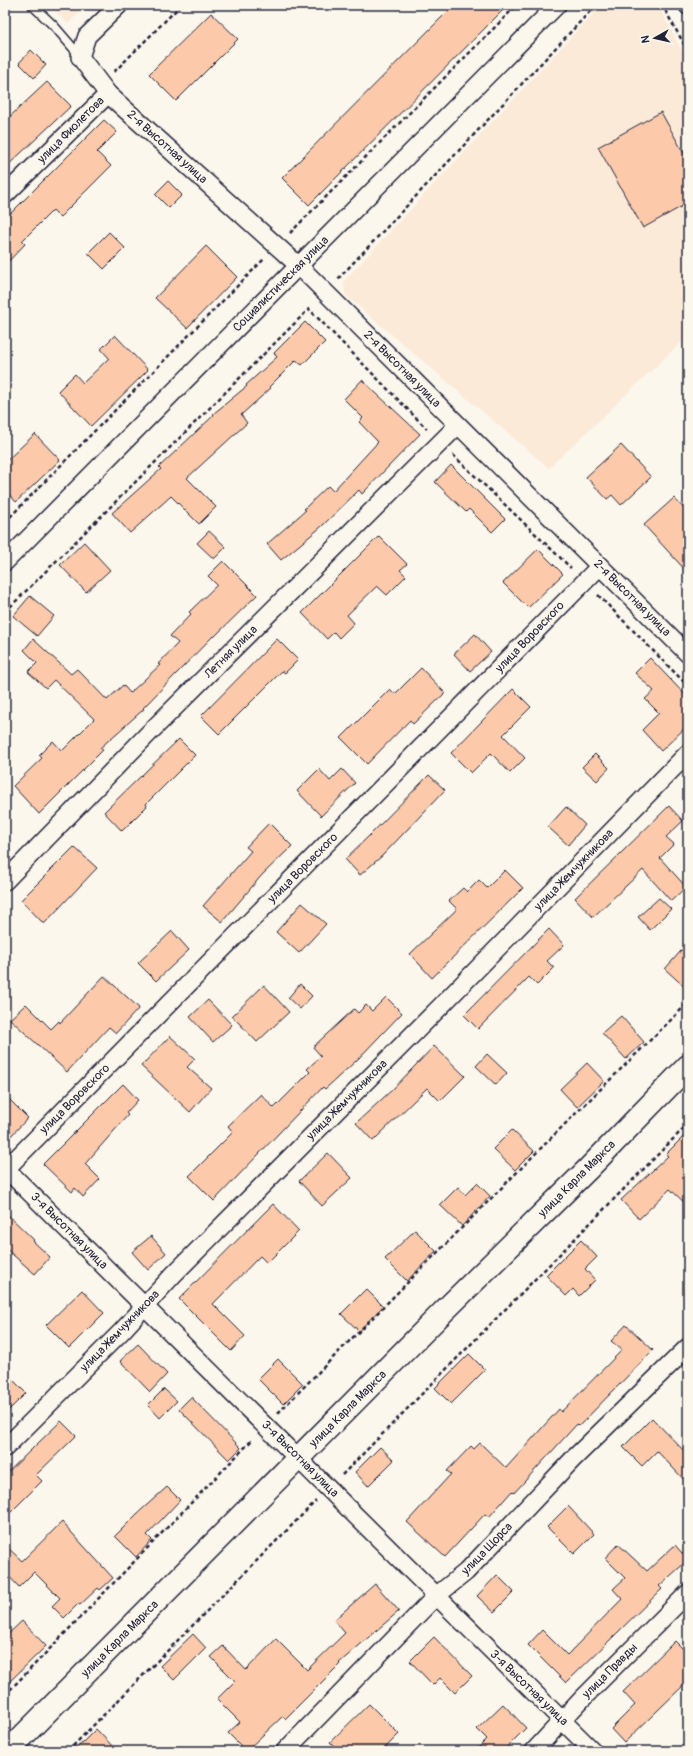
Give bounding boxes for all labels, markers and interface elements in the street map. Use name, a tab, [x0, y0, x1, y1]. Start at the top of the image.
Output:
north arrow	[635, 18, 675, 58]
text: N	[639, 34, 653, 44]
street label: улица Фиолетова	[34, 93, 108, 167]
street label: 2-я Высотная улица	[124, 107, 211, 187]
street label: Социалистическая улица	[230, 233, 332, 335]
street label: 2-я Высотная улица	[360, 327, 444, 411]
street label: 2-я Высотная улица	[590, 556, 674, 640]
street label: улица Воровского	[492, 598, 568, 676]
street label: Летняя улица	[201, 622, 261, 682]
street label: улица Жемчужникова	[530, 826, 617, 915]
street label: улица Воровского	[264, 829, 342, 907]
street label: улица Жемчужникова	[303, 1056, 391, 1144]
street label: улица Воровского	[36, 1060, 114, 1138]
street label: улица Карла Маркса	[535, 1137, 619, 1221]
street label: 3-я Высотная улица	[27, 1189, 111, 1273]
street label: улица Жемчужникова	[76, 1287, 163, 1376]
street label: улица Карла Маркса	[306, 1367, 390, 1451]
street label: 3-я Высотная улица	[258, 1417, 342, 1501]
street label: улица Щорса	[458, 1519, 516, 1579]
street label: улица Карла Маркса	[78, 1597, 162, 1681]
street label: улица Правды	[579, 1640, 641, 1702]
street label: 3-я Высотная улица	[487, 1647, 571, 1729]

